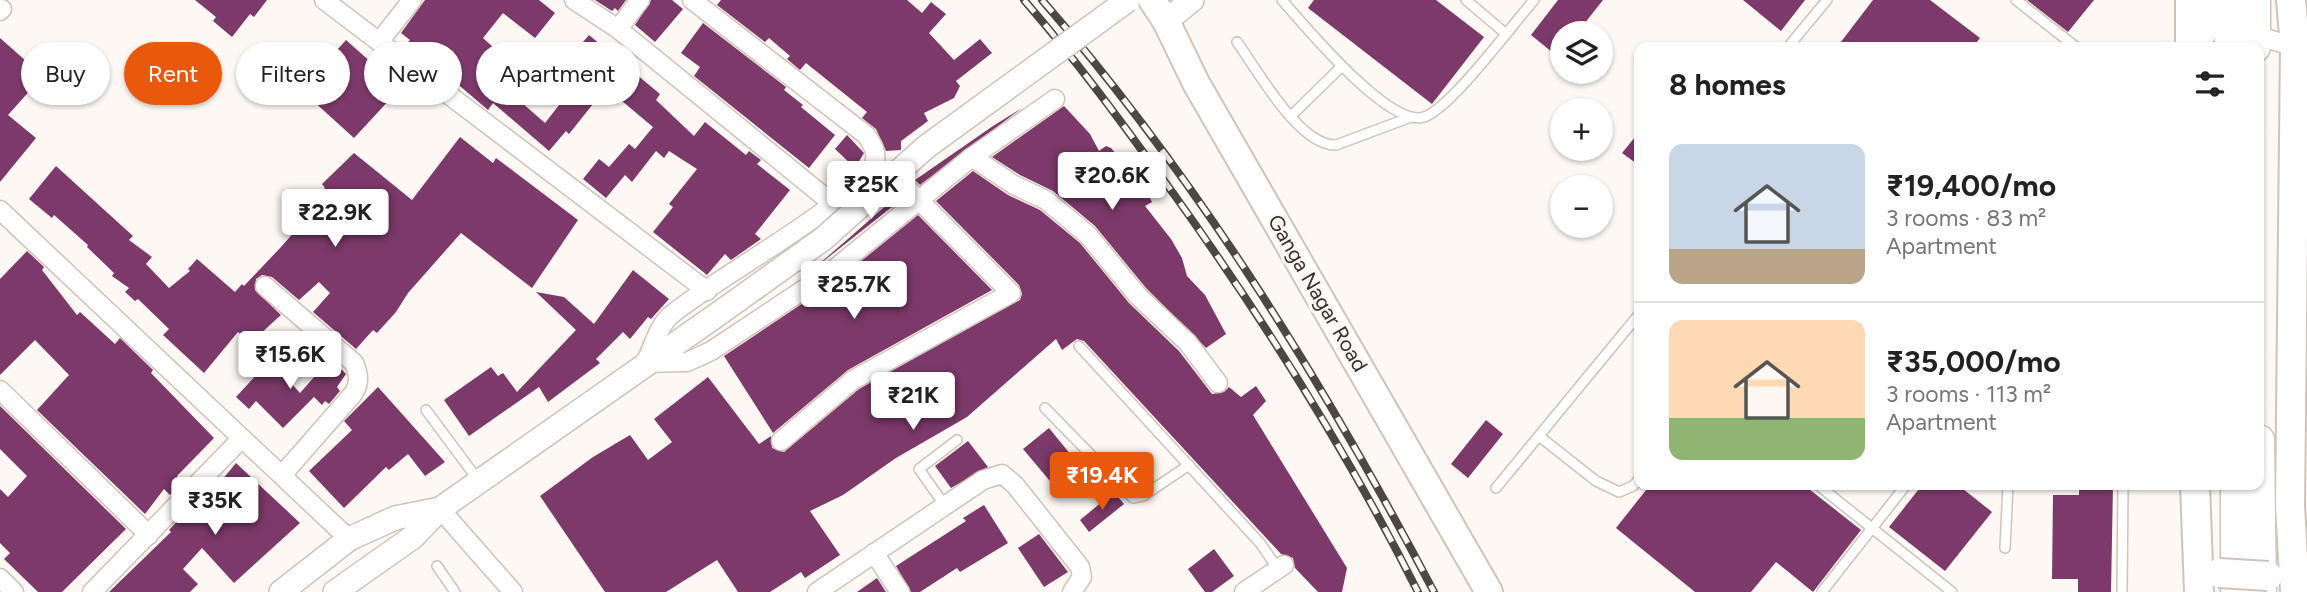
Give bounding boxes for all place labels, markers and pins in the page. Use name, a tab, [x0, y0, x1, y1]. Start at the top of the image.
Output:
pin: ₹20.6K	[1055, 152, 1169, 212]
pin: ₹25K	[830, 162, 912, 221]
pin: ₹22.9K	[278, 190, 392, 249]
pin: ₹25.7K	[797, 262, 911, 321]
pin: ₹15.6K	[233, 332, 347, 391]
pin: ₹21K	[872, 372, 954, 432]
pin: ₹19.4K	[1045, 452, 1159, 512]
pin: ₹35K	[174, 477, 256, 537]

